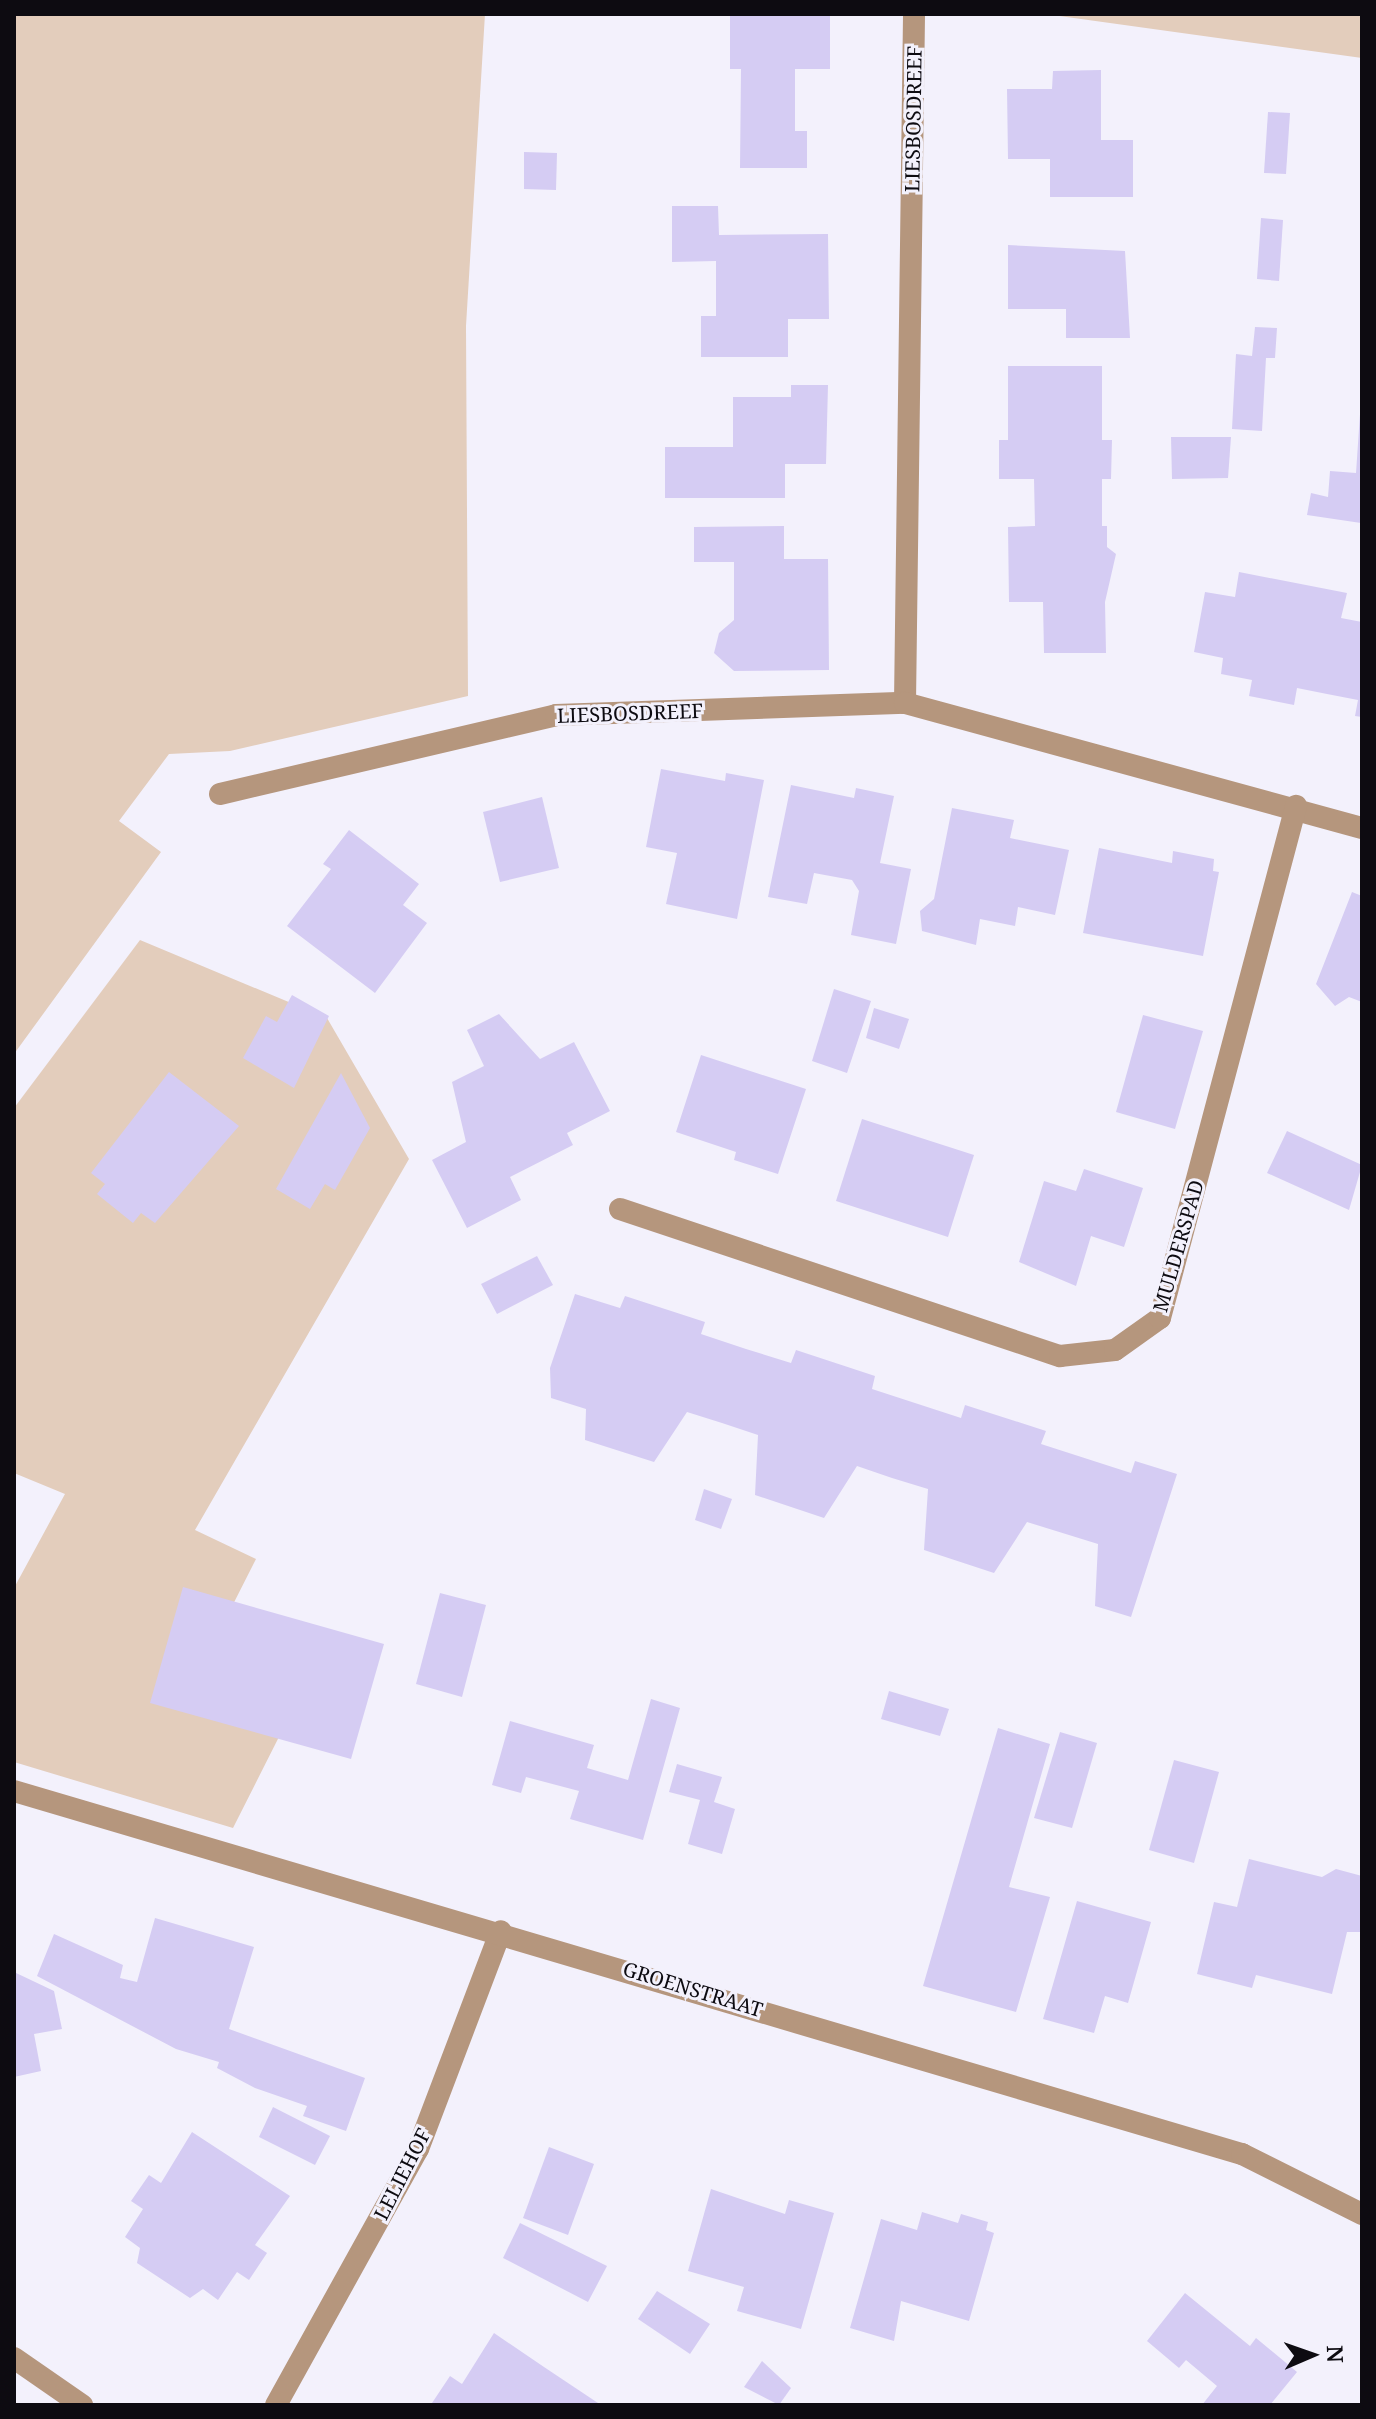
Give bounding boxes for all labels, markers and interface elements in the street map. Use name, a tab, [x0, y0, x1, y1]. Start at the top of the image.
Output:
street label: LIESBOSDREEF	[900, 46, 926, 192]
street label: LIESBOSDREEF	[556, 698, 704, 728]
street label: MULDERSPAD	[1148, 1177, 1208, 1315]
street label: GROENSTRAAT	[620, 1956, 766, 2022]
street label: LELIEHOF	[369, 2124, 435, 2224]
north arrow	[1272, 2315, 1352, 2395]
text: N	[1321, 2345, 1351, 2363]

